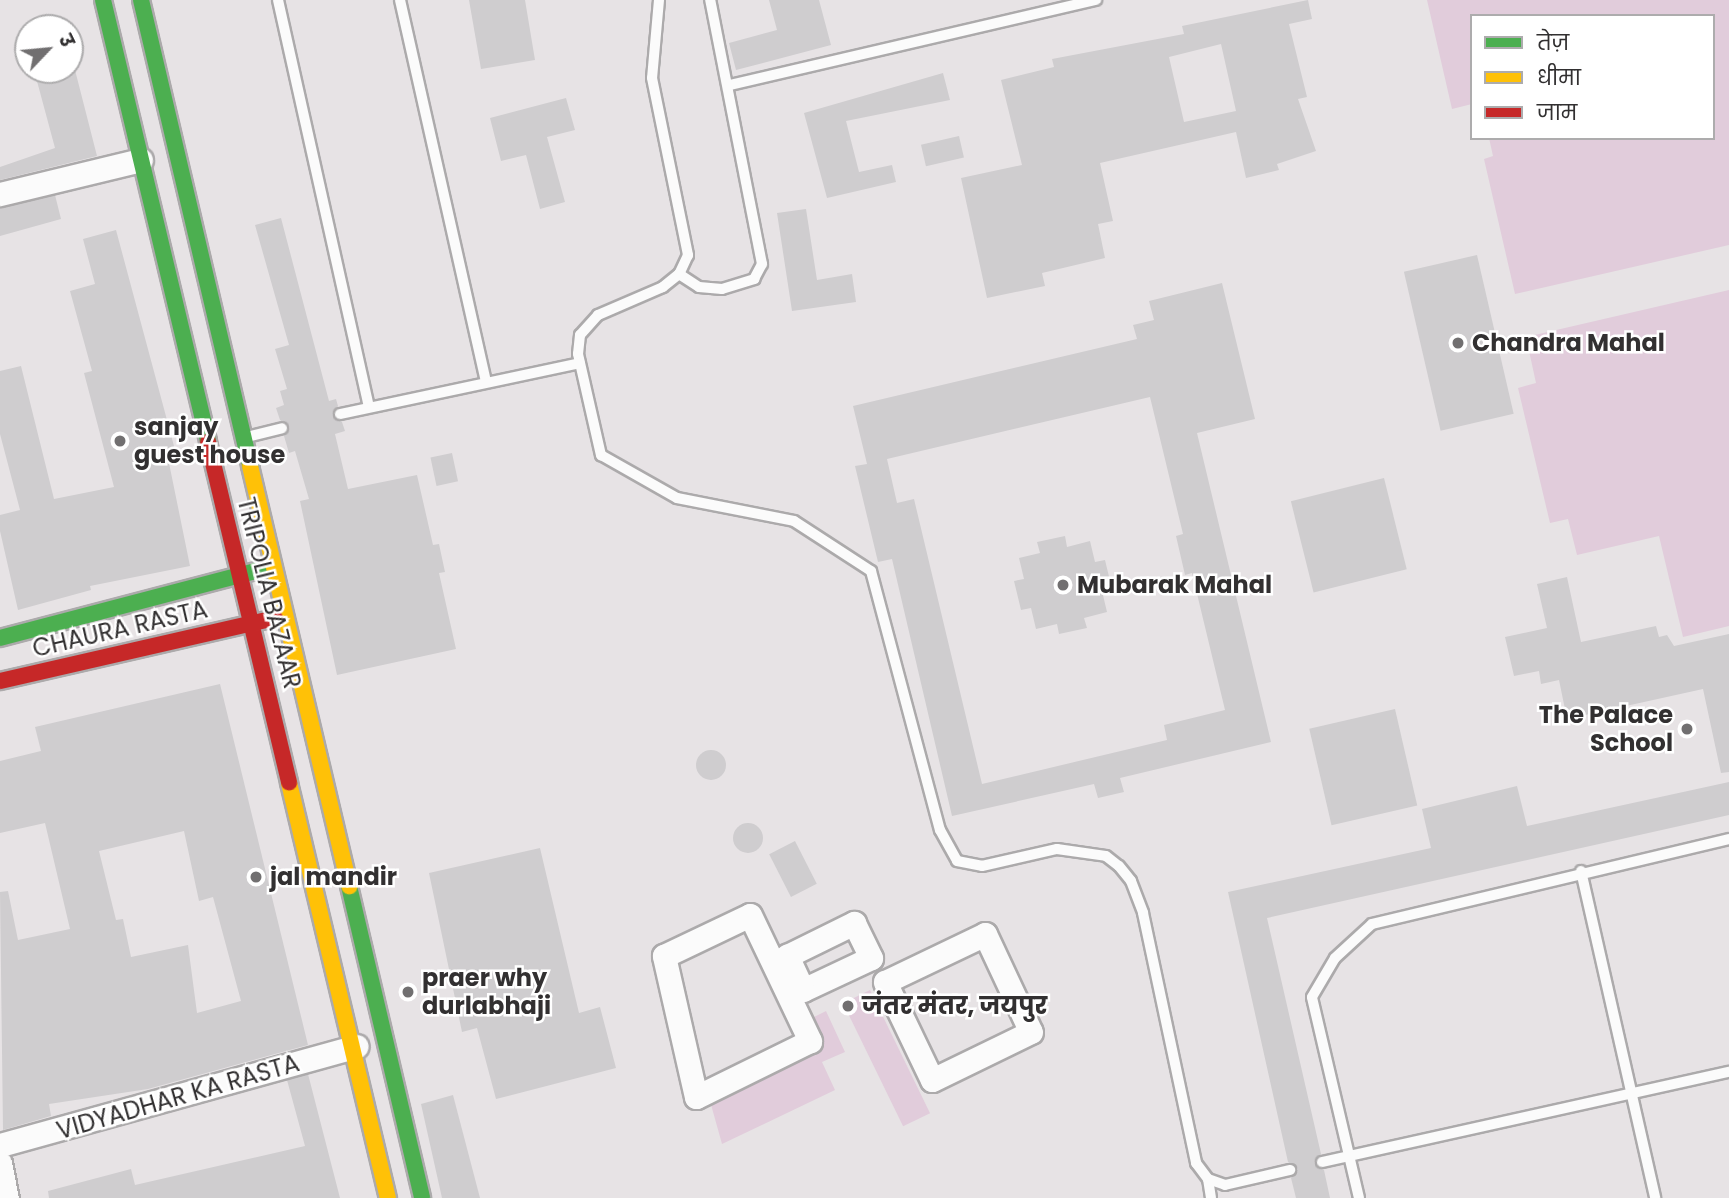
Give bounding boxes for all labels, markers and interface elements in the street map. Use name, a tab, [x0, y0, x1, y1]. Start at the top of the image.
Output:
north arrow	[14, 14, 84, 84]
legend	[1470, 14, 1715, 140]
text: तेज़	[1537, 28, 1569, 57]
text: उ	[52, 30, 81, 51]
text: धीमा	[1537, 63, 1581, 92]
text: जाम	[1537, 98, 1577, 127]
place label: Chandra Mahal	[1472, 329, 1665, 357]
marker: Chandra Mahal	[1450, 335, 1466, 351]
place label: sanjay guest house	[134, 413, 285, 469]
marker: sanjay guest house	[112, 433, 128, 449]
street label: TRIPOLIA BAZAAR	[231, 494, 307, 692]
place label: Mubarak Mahal	[1077, 571, 1272, 599]
marker: Mubarak Mahal	[1055, 577, 1071, 593]
street label: CHAURA RASTA	[30, 595, 210, 663]
place label: The Palace School	[1539, 701, 1673, 757]
marker: The Palace School	[1679, 721, 1695, 737]
place label: jal mandir	[270, 863, 397, 891]
marker: jal mandir	[248, 869, 264, 885]
place label: praer why durlabhaji	[422, 964, 551, 1020]
marker: praer why durlabhaji	[400, 984, 416, 1000]
place label: जंतर मंतर, जयपुर	[862, 992, 1047, 1020]
marker: जंतर मंतर, जयपुर	[840, 998, 856, 1014]
street label: VIDYADHAR KA RASTA	[53, 1049, 303, 1145]

